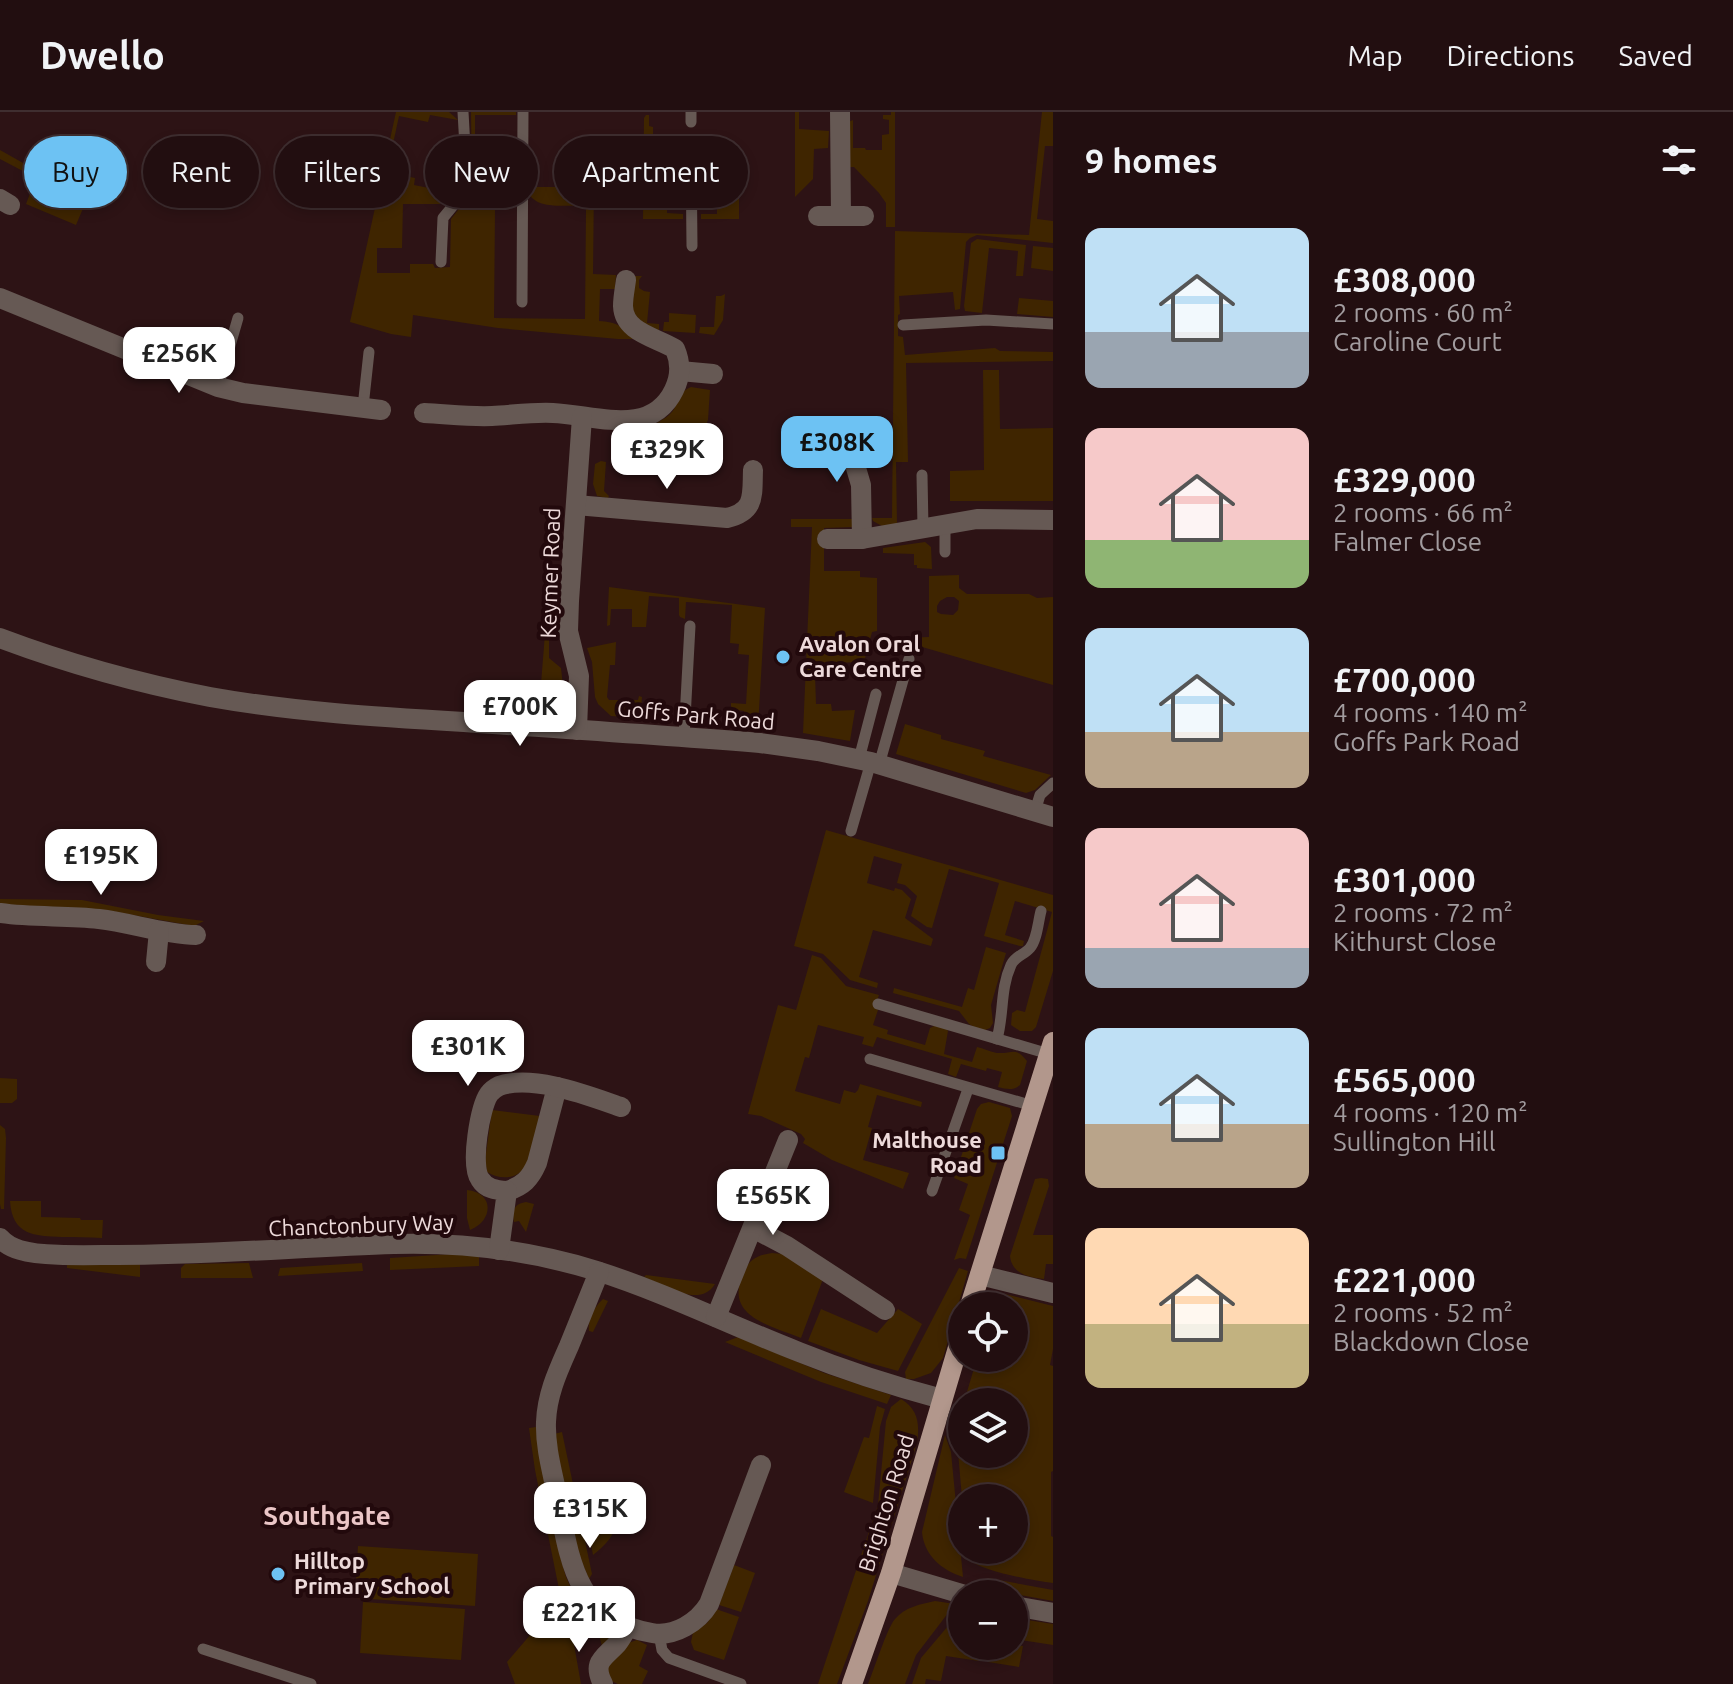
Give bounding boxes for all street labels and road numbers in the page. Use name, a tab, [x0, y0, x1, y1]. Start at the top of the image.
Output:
street label: Keymer Road	[535, 507, 564, 639]
street label: Goffs Park Road	[616, 695, 776, 734]
street label: Chanctonbury Way	[268, 1209, 455, 1240]
street label: Brighton Road	[853, 1431, 918, 1575]

